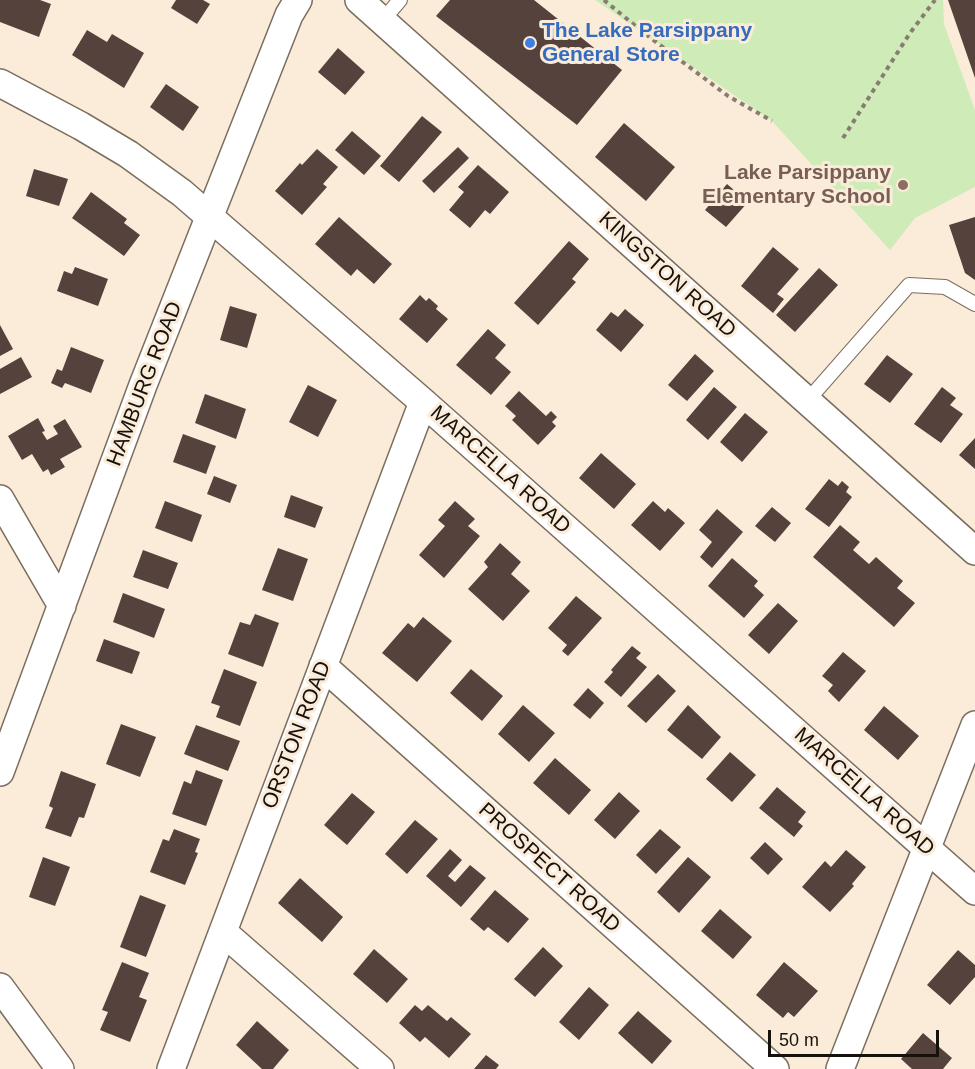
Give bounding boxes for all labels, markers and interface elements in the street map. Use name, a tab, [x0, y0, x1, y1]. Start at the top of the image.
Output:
place label: The Lake Parsippany General Store	[542, 18, 752, 68]
marker: The Lake Parsippany General Store	[523, 36, 537, 50]
place label: Lake Parsippany Elementary School	[702, 160, 891, 210]
marker: Lake Parsippany Elementary School	[896, 178, 910, 192]
street label: KINGSTON ROAD	[593, 207, 741, 343]
street label: HAMBURG ROAD	[102, 298, 188, 470]
street label: MARCELLA ROAD	[425, 401, 575, 539]
street label: ORSTON ROAD	[257, 658, 337, 812]
street label: MARCELLA ROAD	[789, 723, 939, 861]
street label: PROSPECT ROAD	[473, 798, 625, 938]
scale bar	[771, 1018, 942, 1056]
text: 50 m	[779, 1030, 819, 1050]

